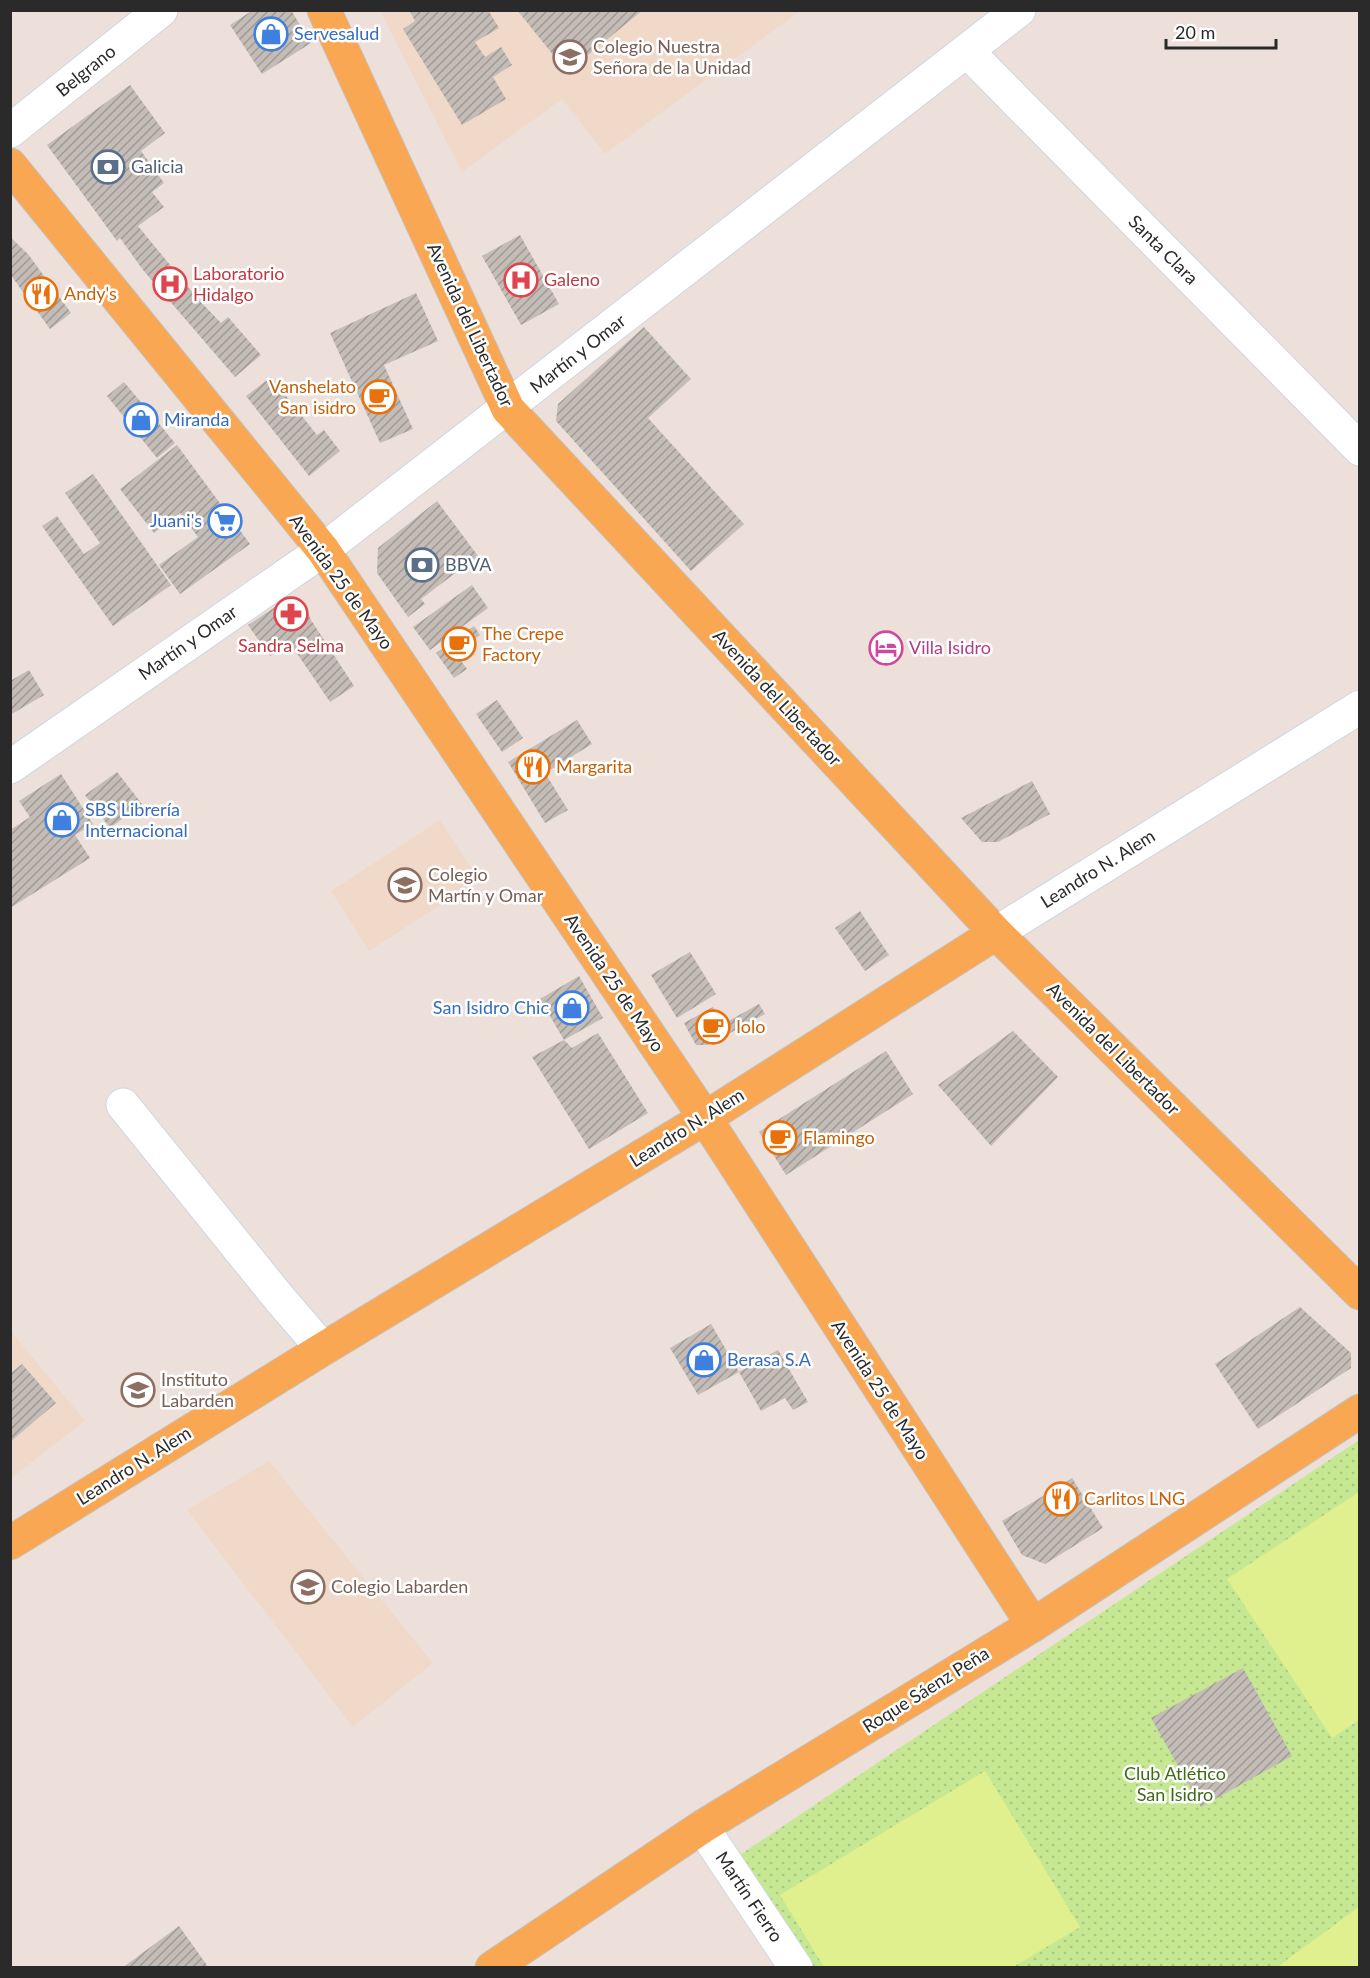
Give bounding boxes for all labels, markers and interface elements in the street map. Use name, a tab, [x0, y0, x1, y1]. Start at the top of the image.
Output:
scale bar	[1166, 12, 1276, 50]
shop icon: Servesalud	[253, 16, 289, 52]
text: 20 m	[1175, 21, 1215, 43]
place label: Servesalud	[294, 22, 379, 44]
place label: Colegio Nuestra Señora de la Unidad	[593, 35, 751, 78]
school or university icon: Colegio Nuestra Señora de la Unidad	[552, 39, 588, 75]
street label: Belgrano	[51, 40, 120, 101]
bank icon: Galicia	[90, 149, 126, 185]
place label: Galicia	[131, 155, 183, 177]
street label: Santa Clara	[1124, 210, 1203, 289]
street label: Avenida del Libertador	[423, 239, 519, 410]
place label: Laboratorio Hidalgo	[193, 262, 284, 305]
hospital icon: Galeno	[503, 262, 539, 298]
hospital icon: Laboratorio Hidalgo	[152, 266, 188, 302]
place label: Galeno	[544, 268, 600, 290]
restaurant icon: Andy's	[23, 276, 59, 312]
place label: Andy's	[64, 282, 117, 304]
street label: Martín y Omar	[525, 309, 630, 397]
place label: Vanshelato San isidro	[269, 375, 356, 418]
cafe icon: Vanshelato San isidro	[361, 379, 397, 415]
shop icon: Miranda	[123, 402, 159, 438]
place label: Miranda	[164, 408, 229, 430]
supermarket icon: Juani's	[207, 503, 243, 539]
place label: Juani's	[150, 509, 202, 531]
street label: Avenida 25 de Mayo	[285, 509, 398, 653]
bank icon: BBVA	[404, 547, 440, 583]
place label: BBVA	[445, 553, 492, 575]
pharmacy icon: Sandra Selma	[273, 596, 309, 632]
street label: Martín y Omar	[134, 600, 241, 684]
place label: The Crepe Factory	[482, 622, 564, 665]
street label: Avenida del Libertador	[709, 625, 847, 770]
cafe icon: The Crepe Factory	[441, 626, 477, 662]
hotel icon: Villa Isidro	[868, 630, 904, 666]
place label: Sandra Selma	[238, 634, 344, 656]
place label: Villa Isidro	[909, 636, 991, 658]
restaurant icon: Margarita	[515, 749, 551, 785]
place label: Margarita	[556, 755, 632, 777]
place label: SBS Librería Internacional	[85, 798, 188, 841]
shop icon: SBS Librería Internacional	[44, 802, 80, 838]
street label: Leandro N. Alem	[1036, 824, 1159, 912]
place label: Colegio Martín y Omar	[428, 863, 544, 906]
school or university icon: Colegio Martín y Omar	[387, 867, 423, 903]
street label: Avenida 25 de Mayo	[560, 909, 669, 1056]
street label: Avenida del Libertador	[1043, 977, 1185, 1119]
shop icon: San Isidro Chic	[554, 990, 590, 1026]
place label: San Isidro Chic	[433, 996, 549, 1018]
cafe icon: Iolo	[695, 1009, 731, 1045]
place label: Iolo	[736, 1015, 765, 1037]
street label: Leandro N. Alem	[625, 1083, 748, 1171]
cafe icon: Flamingo	[762, 1120, 798, 1156]
place label: Flamingo	[803, 1126, 875, 1148]
street label: Avenida 25 de Mayo	[827, 1315, 934, 1463]
shop icon: Berasa S.A	[686, 1342, 722, 1378]
place label: Berasa S.A	[727, 1348, 812, 1370]
place label: Instituto Labarden	[161, 1368, 234, 1411]
school or university icon: Instituto Labarden	[120, 1372, 156, 1408]
street label: Leandro N. Alem	[72, 1421, 195, 1509]
restaurant icon: Carlitos LNG	[1043, 1481, 1079, 1517]
place label: Carlitos LNG	[1084, 1487, 1185, 1509]
school or university icon: Colegio Labarden	[290, 1569, 326, 1605]
place label: Colegio Labarden	[331, 1575, 468, 1597]
street label: Roque Sáenz Peña	[858, 1641, 993, 1737]
park label: Club Atlético San Isidro	[1124, 1762, 1226, 1805]
street label: Martín Fierro	[711, 1847, 788, 1946]

